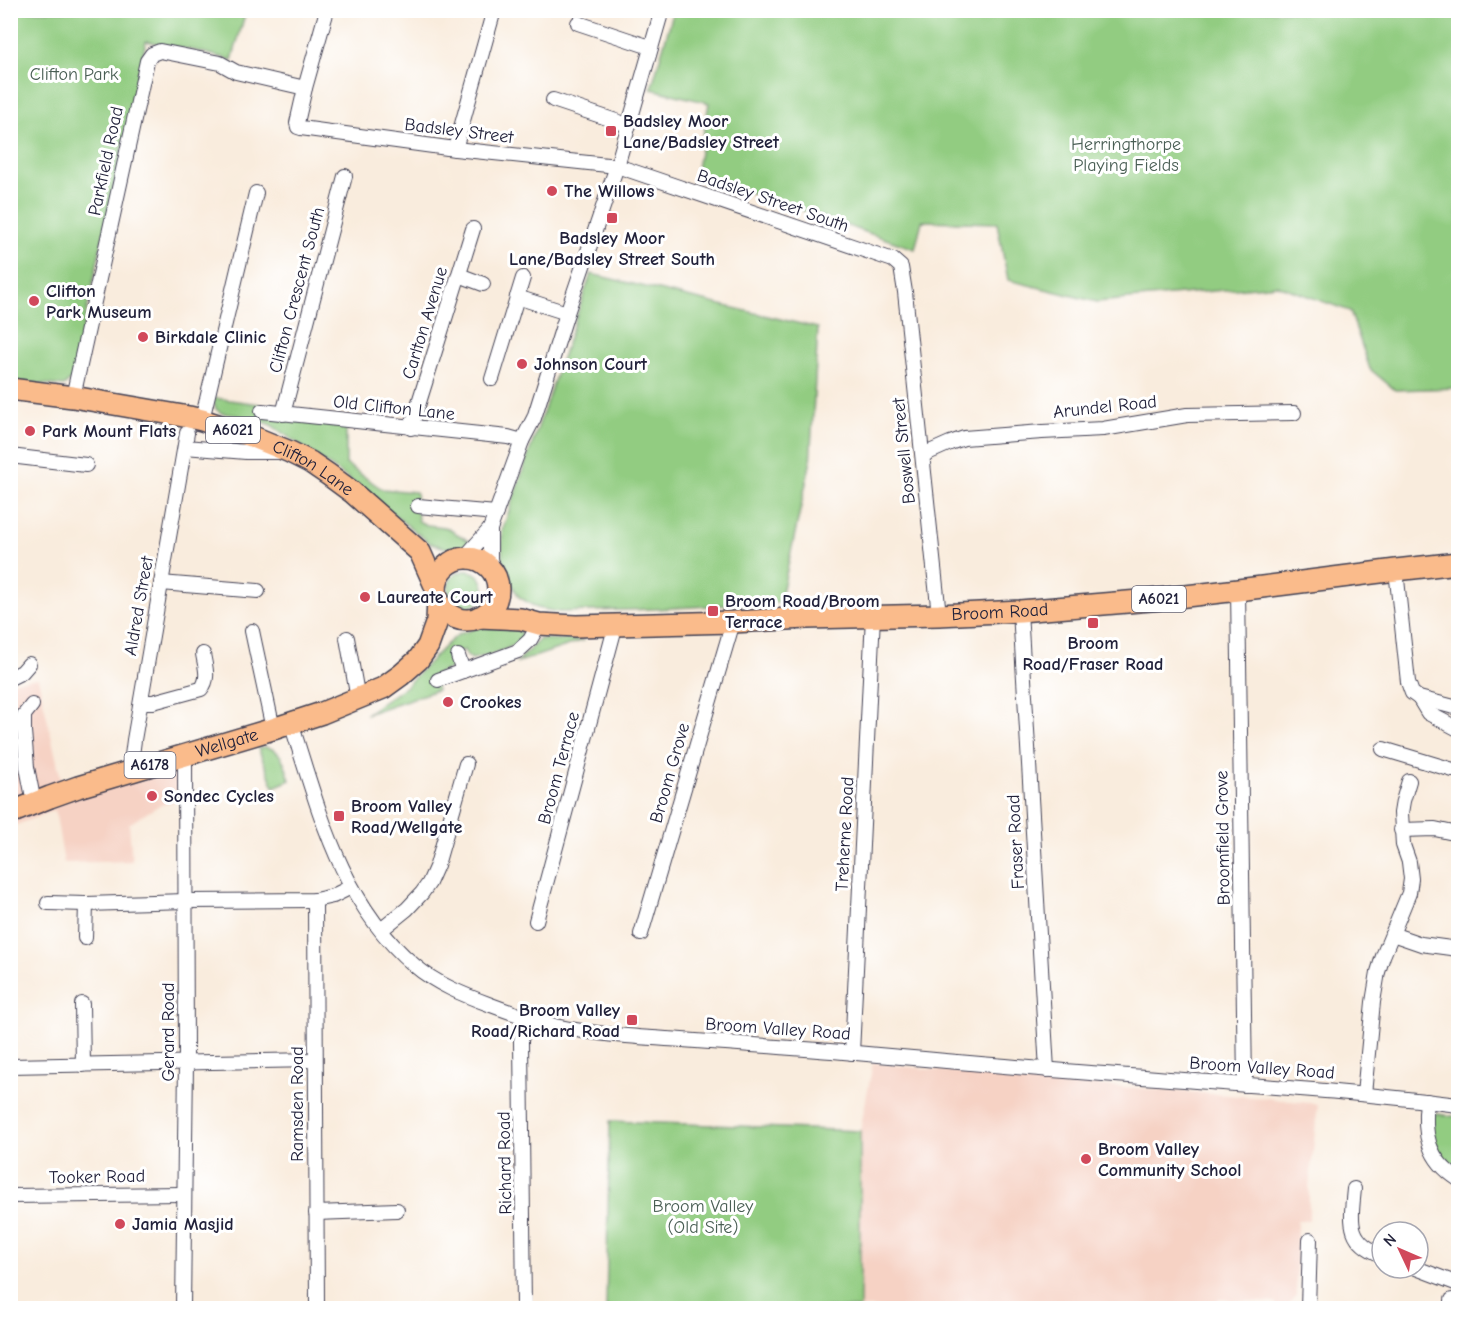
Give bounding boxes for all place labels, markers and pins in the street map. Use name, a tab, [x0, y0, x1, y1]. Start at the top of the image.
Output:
place label: Badsley Moor Lane/Badsley Street	[623, 111, 780, 153]
marker: Badsley Moor Lane/Badsley Street	[604, 124, 618, 138]
place label: The Willows	[564, 181, 655, 202]
marker: The Willows	[545, 184, 559, 198]
marker: Badsley Moor Lane/Badsley Street South	[605, 211, 619, 225]
place label: Badsley Moor Lane/Badsley Street South	[509, 228, 715, 270]
place label: Clifton Park Museum	[46, 281, 152, 323]
marker: Clifton Park Museum	[27, 294, 41, 308]
place label: Birkdale Clinic	[155, 327, 267, 348]
marker: Birkdale Clinic	[136, 330, 150, 344]
place label: Johnson Court	[534, 354, 648, 375]
marker: Johnson Court	[515, 357, 529, 371]
place label: Park Mount Flats	[42, 421, 177, 442]
marker: Park Mount Flats	[23, 424, 37, 438]
place label: Laureate Court	[377, 587, 494, 608]
marker: Laureate Court	[358, 590, 372, 604]
place label: Broom Road/Broom Terrace	[725, 591, 880, 633]
marker: Broom Road/Broom Terrace	[706, 604, 720, 618]
marker: Broom Road/Fraser Road	[1086, 616, 1100, 630]
place label: Broom Road/Fraser Road	[1022, 633, 1164, 675]
place label: Crookes	[460, 692, 522, 713]
marker: Crookes	[441, 695, 455, 709]
place label: Sondec Cycles	[164, 786, 274, 807]
marker: Sondec Cycles	[145, 789, 159, 803]
place label: Broom Valley Road/Wellgate	[351, 796, 462, 838]
marker: Broom Valley Road/Wellgate	[332, 809, 346, 823]
place label: Broom Valley Road/Richard Road	[471, 1000, 621, 1042]
marker: Broom Valley Road/Richard Road	[625, 1013, 639, 1027]
place label: Broom Valley Community School	[1098, 1139, 1241, 1181]
marker: Broom Valley Community School	[1079, 1152, 1093, 1166]
place label: Jamia Masjid	[132, 1214, 234, 1235]
marker: Jamia Masjid	[113, 1217, 127, 1231]

